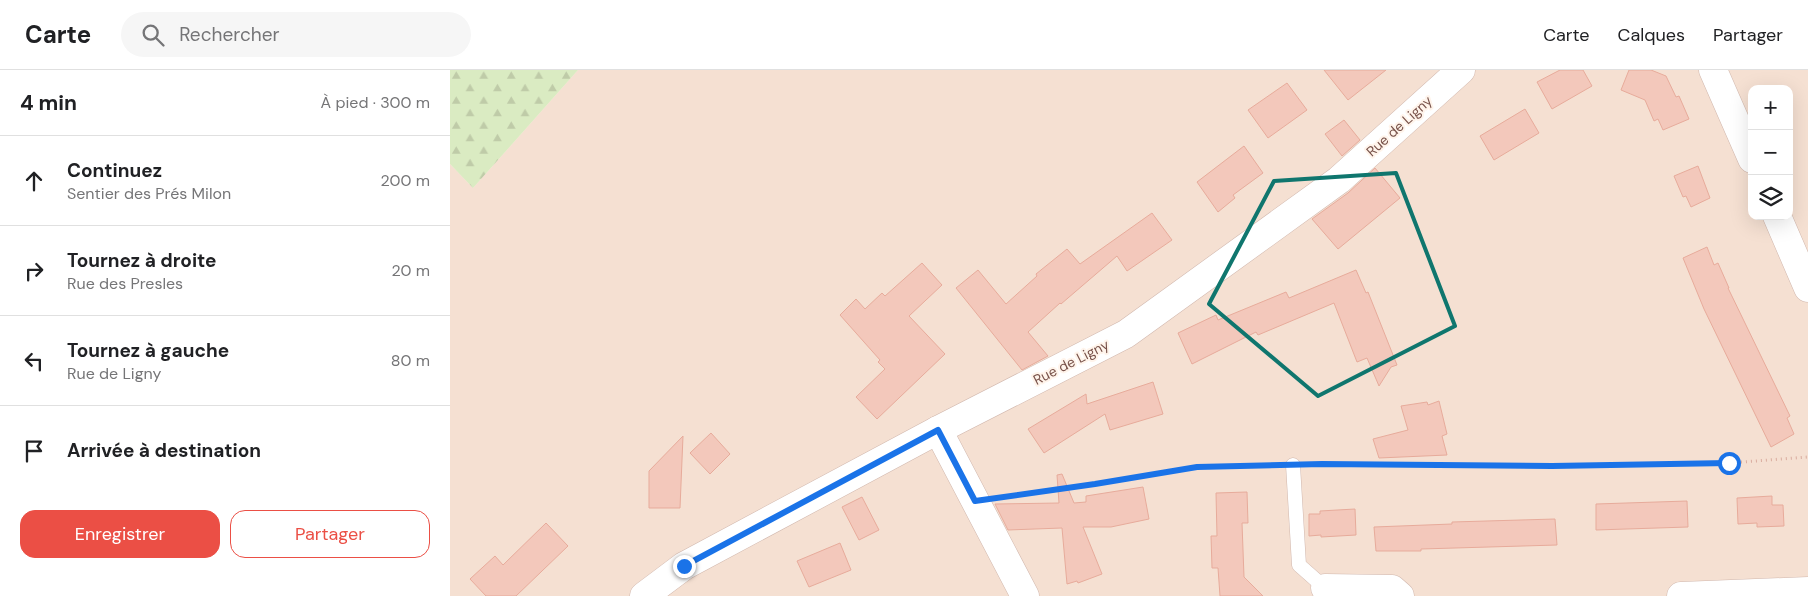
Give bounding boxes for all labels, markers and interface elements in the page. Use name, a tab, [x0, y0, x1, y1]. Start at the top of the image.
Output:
search box	[121, 12, 471, 57]
text: Carte	[25, 19, 91, 50]
icon: search	[139, 21, 167, 49]
text: Rechercher	[179, 22, 280, 47]
text: Carte	[1543, 23, 1590, 47]
text: Calques	[1618, 23, 1685, 47]
text: Partager	[1713, 23, 1783, 47]
map controls	[1748, 85, 1793, 220]
button: +	[1748, 85, 1793, 130]
text: 4 min	[20, 89, 77, 117]
text: À pied · 300 m	[321, 92, 430, 113]
street label: Rue de Ligny	[1362, 92, 1436, 160]
button: −	[1748, 130, 1793, 175]
text: Continuez	[67, 158, 162, 183]
icon: ahead	[20, 167, 48, 195]
text: 200 m	[381, 170, 430, 191]
button: layers	[1748, 175, 1793, 220]
text: Sentier des Prés Milon	[67, 183, 231, 204]
text: Tournez à droite	[67, 248, 217, 273]
icon: right	[20, 257, 48, 285]
text: 20 m	[391, 260, 430, 281]
text: Rue des Presles	[67, 273, 183, 294]
street label: Rue de Ligny	[1030, 335, 1112, 389]
text: Tournez à gauche	[67, 338, 229, 363]
icon: left	[20, 347, 48, 375]
text: 80 m	[391, 350, 430, 371]
text: Rue de Ligny	[67, 363, 161, 384]
icon: arrive	[20, 437, 48, 465]
text: Arrivée à destination	[67, 438, 261, 463]
route start	[1718, 452, 1741, 475]
button: Enregistrer	[20, 510, 220, 558]
button: Partager	[230, 510, 430, 558]
route end	[673, 555, 696, 578]

